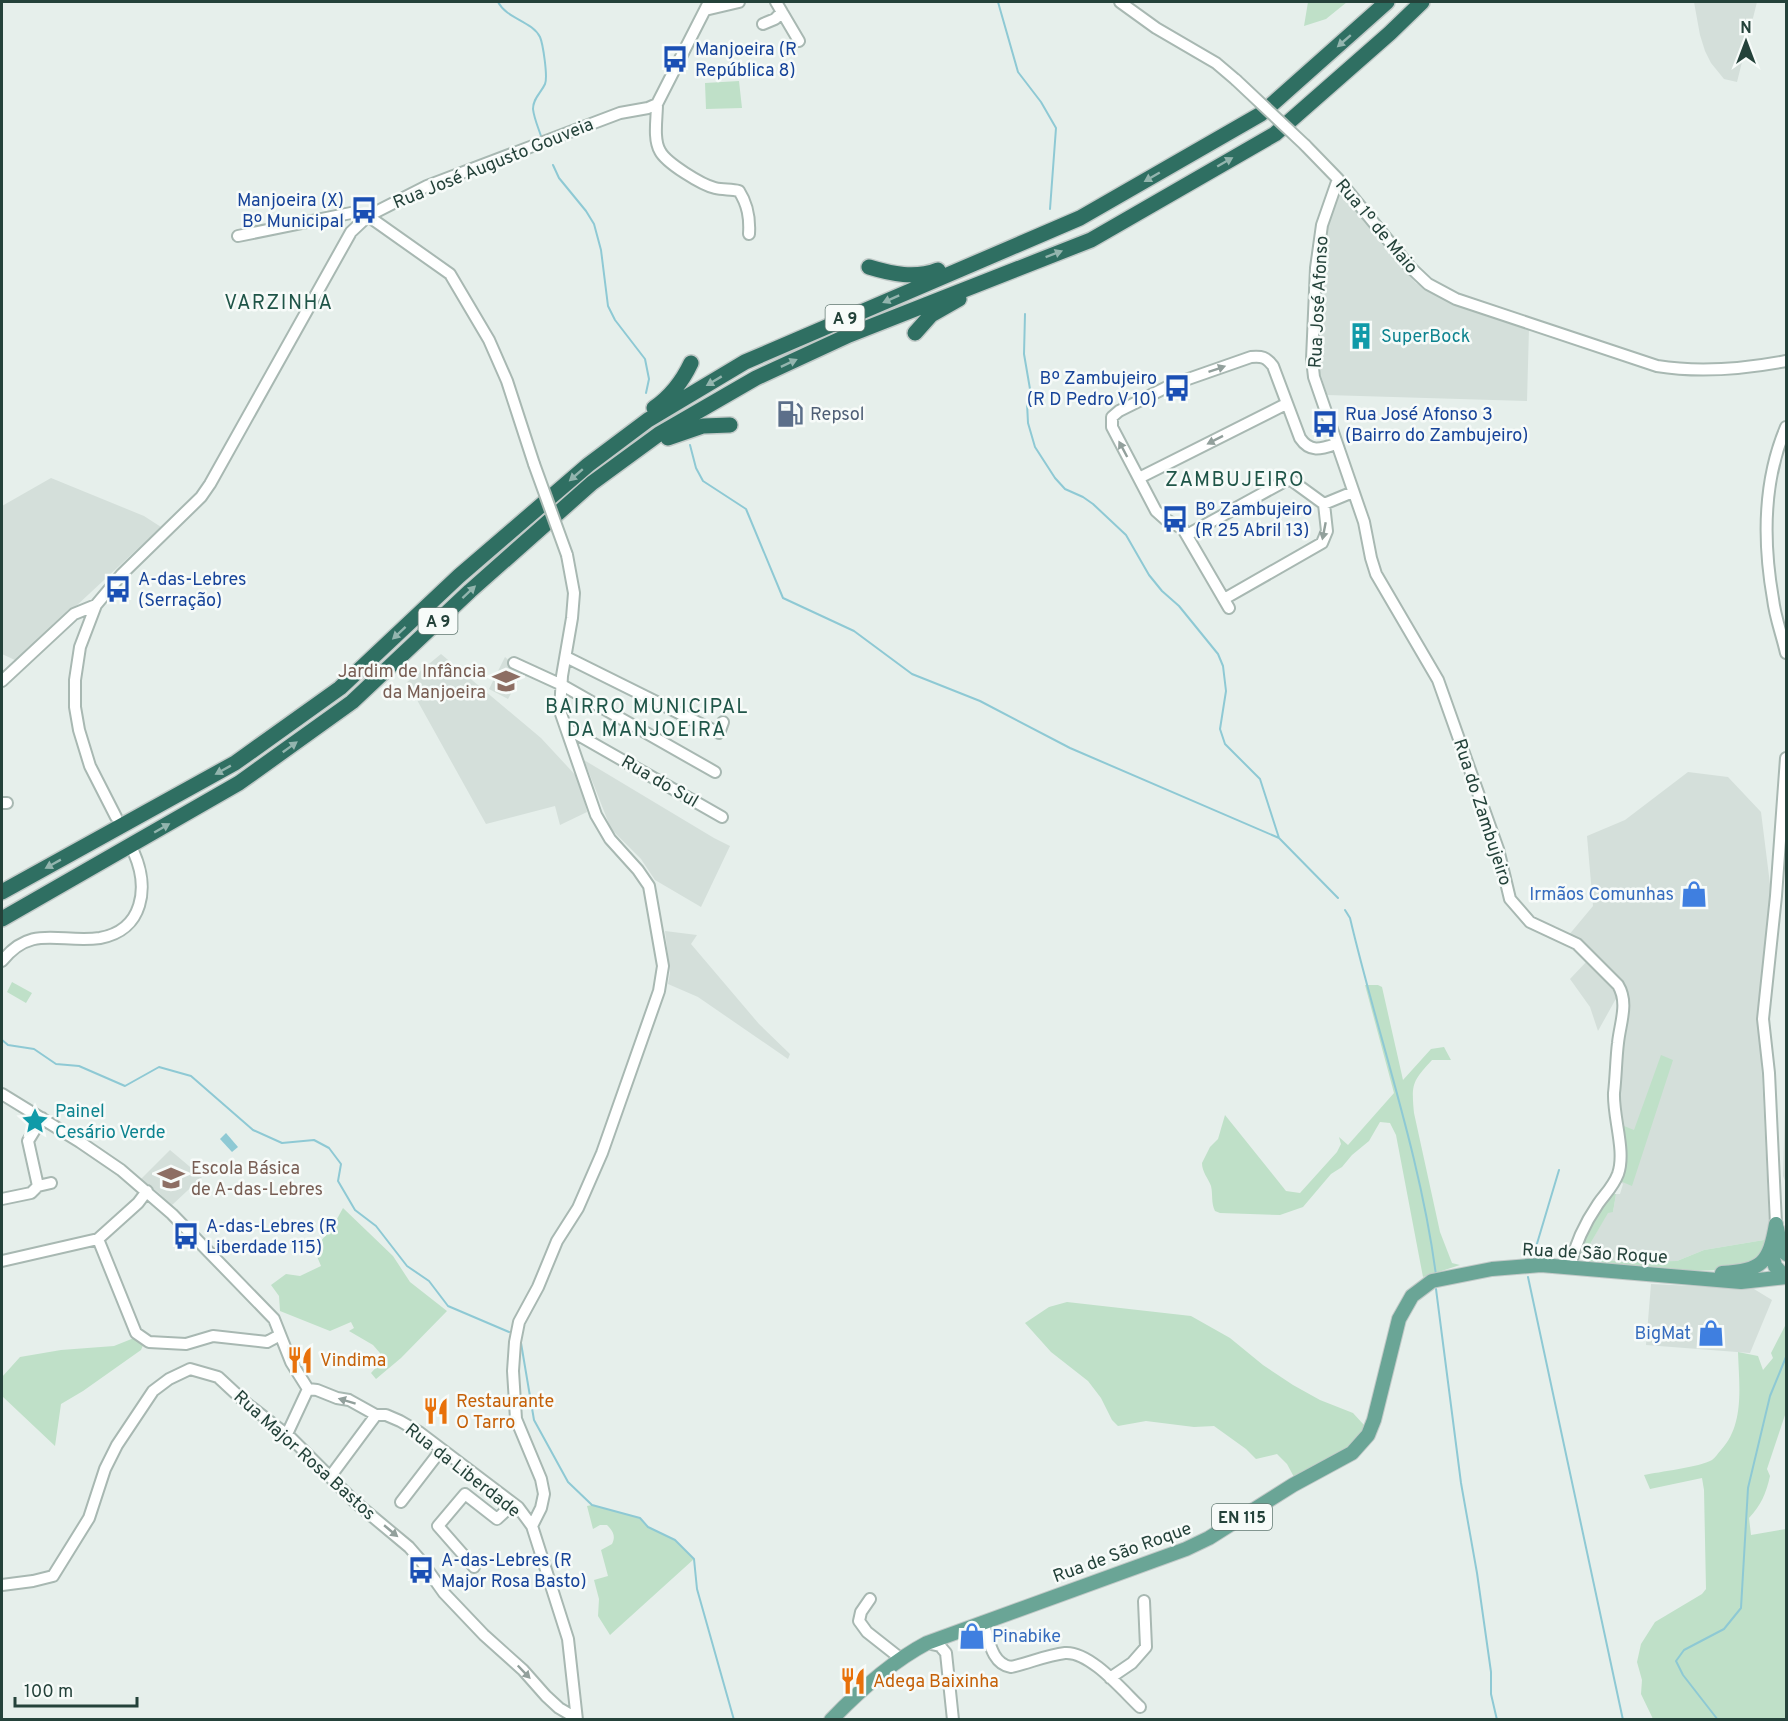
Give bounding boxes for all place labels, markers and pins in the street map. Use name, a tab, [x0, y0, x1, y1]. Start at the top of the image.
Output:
place label: Manjoeira (R República 8)	[695, 39, 797, 83]
bus stop icon: Manjoeira (R República 8)	[660, 44, 690, 74]
place label: Manjoeira (X) Bº Municipal	[237, 190, 344, 234]
bus stop icon: Manjoeira (X) Bº Municipal	[349, 195, 379, 225]
building icon: SuperBock	[1346, 321, 1376, 351]
place label: SuperBock	[1381, 326, 1470, 349]
place label: Bº Zambujeiro (R D Pedro V 10)	[1027, 368, 1157, 412]
bus stop icon: Bº Zambujeiro (R D Pedro V 10)	[1162, 373, 1192, 403]
fuel station icon: Repsol	[775, 399, 805, 429]
place label: Repsol	[810, 404, 864, 427]
place label: Rua José Afonso 3 (Bairro do Zambujeiro)	[1345, 404, 1528, 448]
bus stop icon: Rua José Afonso 3 (Bairro do Zambujeiro)	[1310, 409, 1340, 439]
place label: Bº Zambujeiro (R 25 Abril 13)	[1195, 499, 1312, 543]
bus stop icon: Bº Zambujeiro (R 25 Abril 13)	[1160, 504, 1190, 534]
place label: A-das-Lebres (Serração)	[138, 569, 247, 613]
bus stop icon: A-das-Lebres (Serração)	[103, 574, 133, 604]
place label: Jardim de Infância da Manjoeira	[338, 661, 486, 705]
school or university icon: Jardim de Infância da Manjoeira	[491, 666, 521, 696]
shop icon: Irmãos Comunhas	[1679, 879, 1709, 909]
place label: Irmãos Comunhas	[1529, 884, 1674, 907]
place label: Painel Cesário Verde	[55, 1101, 165, 1145]
place icon: Painel Cesário Verde	[20, 1106, 50, 1136]
place label: Escola Básica de A-das-Lebres	[191, 1158, 323, 1202]
school or university icon: Escola Básica de A-das-Lebres	[156, 1163, 186, 1193]
place label: A-das-Lebres (R Liberdade 115)	[206, 1216, 337, 1260]
bus stop icon: A-das-Lebres (R Liberdade 115)	[171, 1221, 201, 1251]
shop icon: BigMat	[1696, 1318, 1726, 1348]
place label: BigMat	[1635, 1323, 1691, 1346]
restaurant icon: Vindima	[285, 1345, 315, 1375]
place label: Vindima	[320, 1350, 386, 1373]
place label: Restaurante O Tarro	[456, 1391, 554, 1435]
restaurant icon: Restaurante O Tarro	[421, 1396, 451, 1426]
place label: A-das-Lebres (R Major Rosa Basto)	[441, 1550, 587, 1594]
bus stop icon: A-das-Lebres (R Major Rosa Basto)	[406, 1555, 436, 1585]
shop icon: Pinabike	[957, 1621, 987, 1651]
place label: Pinabike	[992, 1626, 1061, 1649]
restaurant icon: Adega Baixinha	[838, 1666, 868, 1696]
place label: Adega Baixinha	[873, 1671, 999, 1694]

